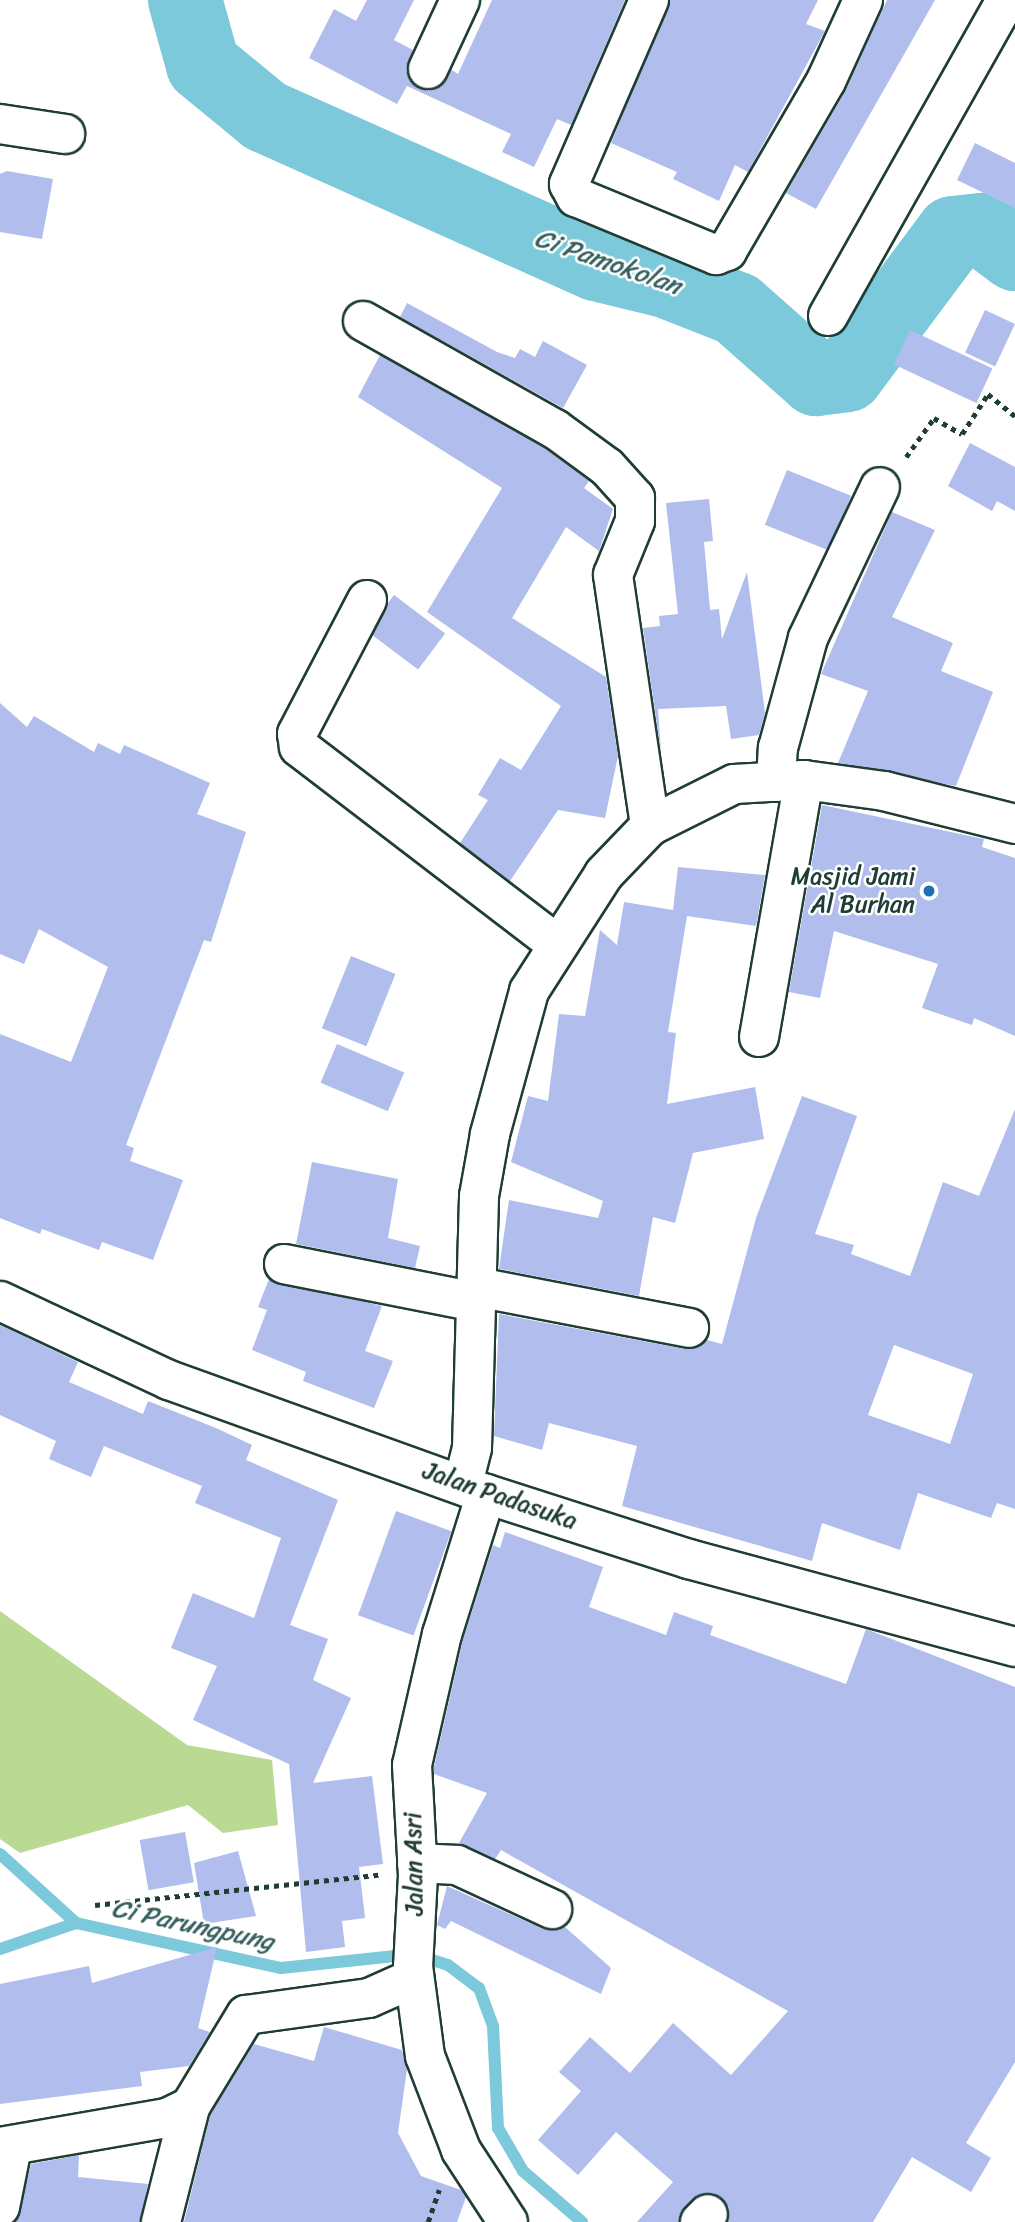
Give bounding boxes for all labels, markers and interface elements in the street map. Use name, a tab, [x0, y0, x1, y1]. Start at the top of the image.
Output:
water label: Ci Pamokolan	[530, 222, 686, 302]
place label: Masjid Jami Al Burhan	[791, 863, 915, 919]
marker: Masjid Jami Al Burhan	[921, 883, 937, 899]
street label: Jalan Padasuka	[419, 1456, 581, 1536]
street label: Jalan Asri	[399, 1811, 429, 1917]
water label: Ci Parungpung	[109, 1893, 277, 1957]

